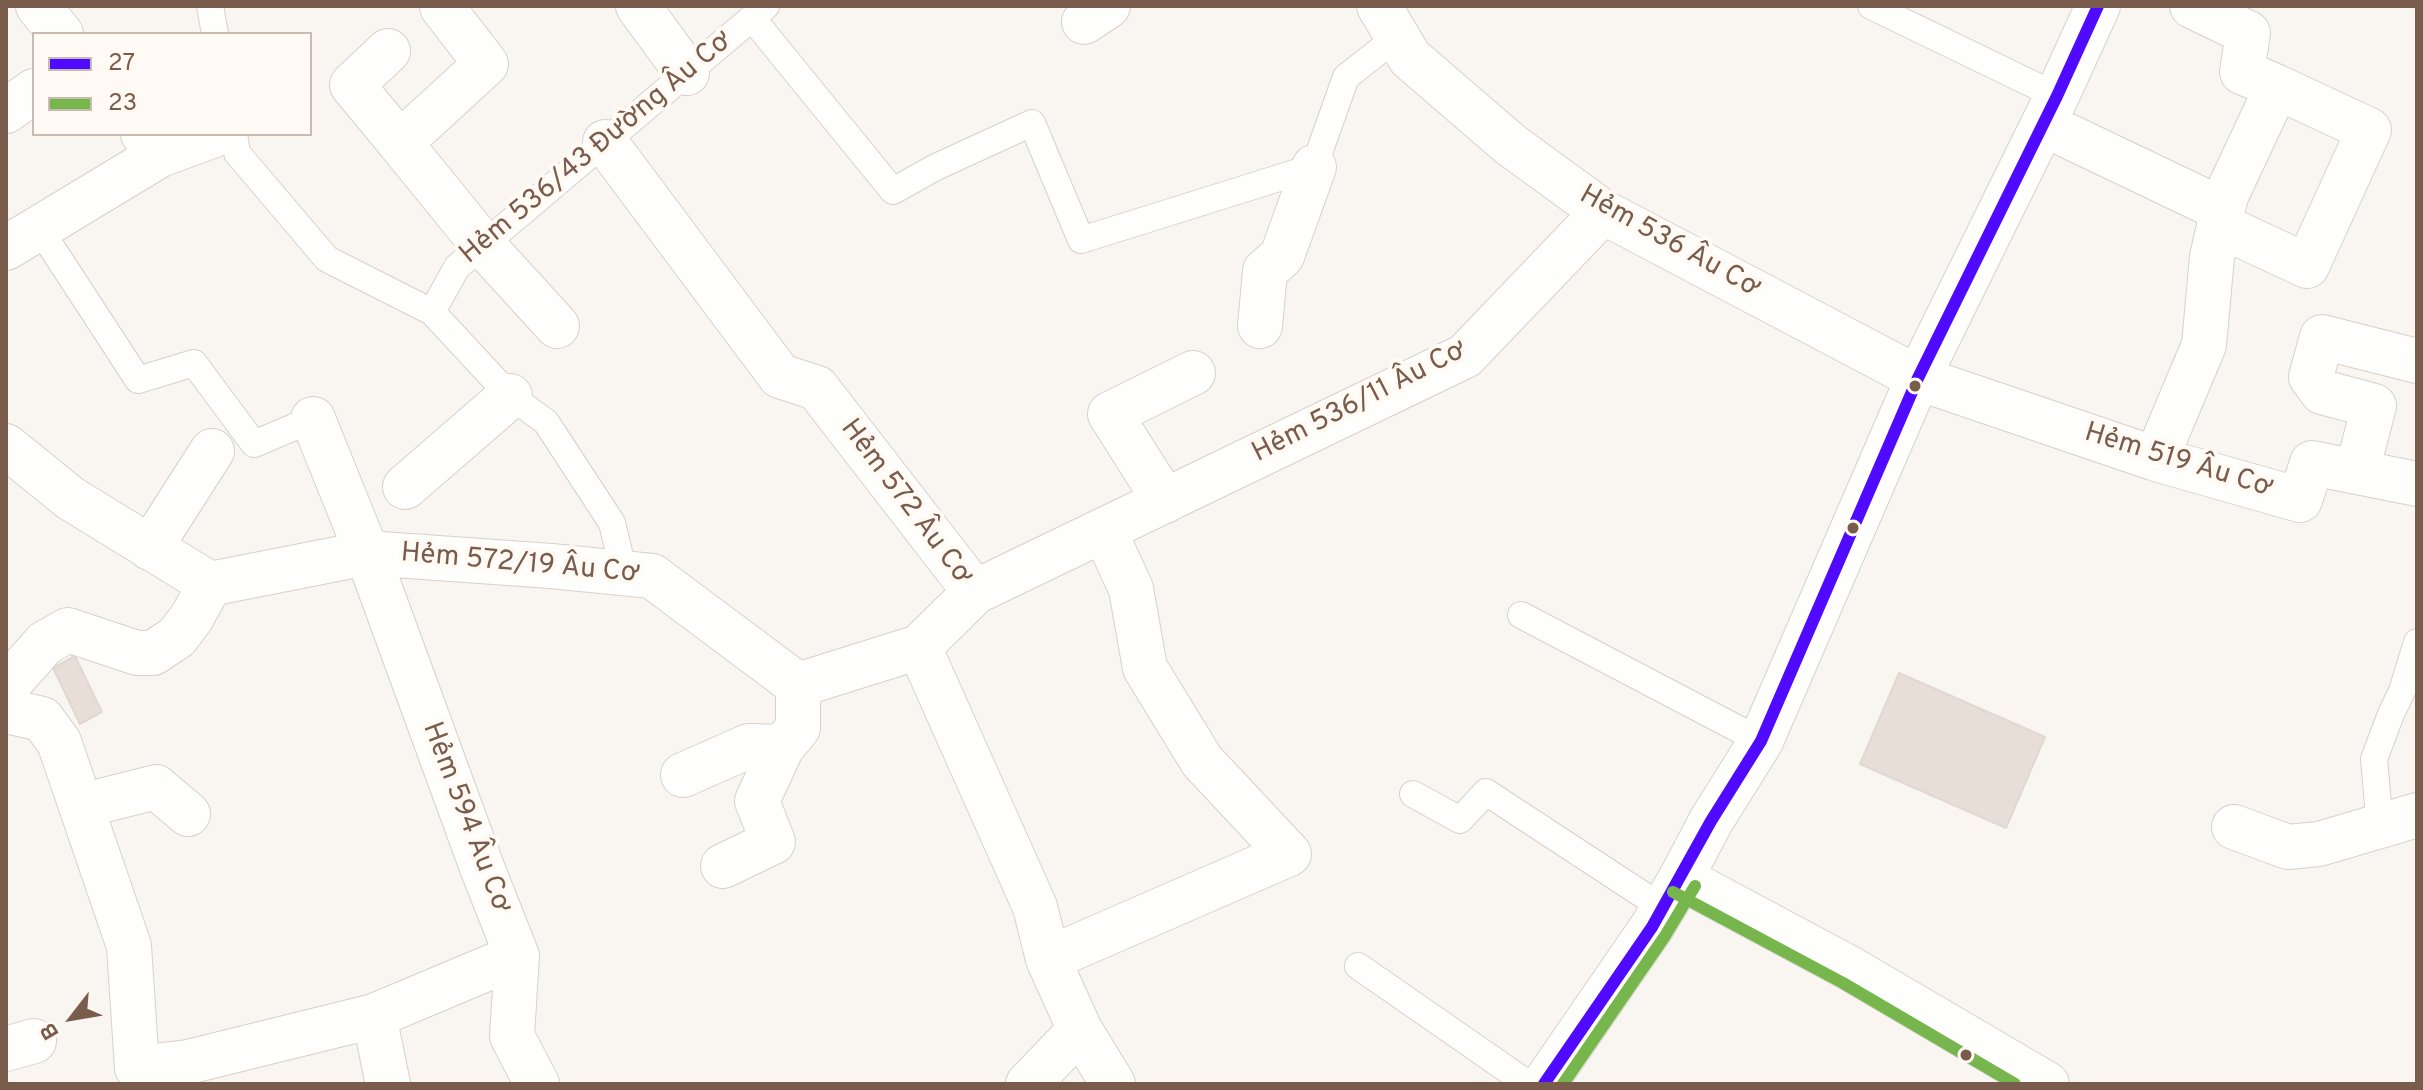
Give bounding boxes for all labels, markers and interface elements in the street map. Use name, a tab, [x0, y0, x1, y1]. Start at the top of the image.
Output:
street label: Hẻm 536/43 Đường Âu Cơ	[454, 25, 740, 273]
legend	[32, 32, 312, 136]
text: 27	[108, 49, 135, 79]
text: 23	[108, 89, 137, 119]
street label: Hẻm 536 Âu Cơ	[1573, 180, 1765, 306]
street label: Hẻm 536/11 Âu Cơ	[1247, 335, 1473, 471]
unlabelled marker	[1907, 378, 1923, 394]
street label: Hẻm 572 Âu Cơ	[832, 414, 978, 592]
street label: Hẻm 519 Âu Cơ	[2080, 417, 2276, 507]
unlabelled marker	[1845, 520, 1861, 536]
street label: Hẻm 572/19 Âu Cơ	[399, 538, 641, 592]
street label: Hẻm 594 Âu Cơ	[413, 718, 517, 918]
north arrow	[32, 978, 112, 1058]
text: B	[36, 1017, 66, 1044]
unlabelled marker	[1958, 1047, 1974, 1063]

